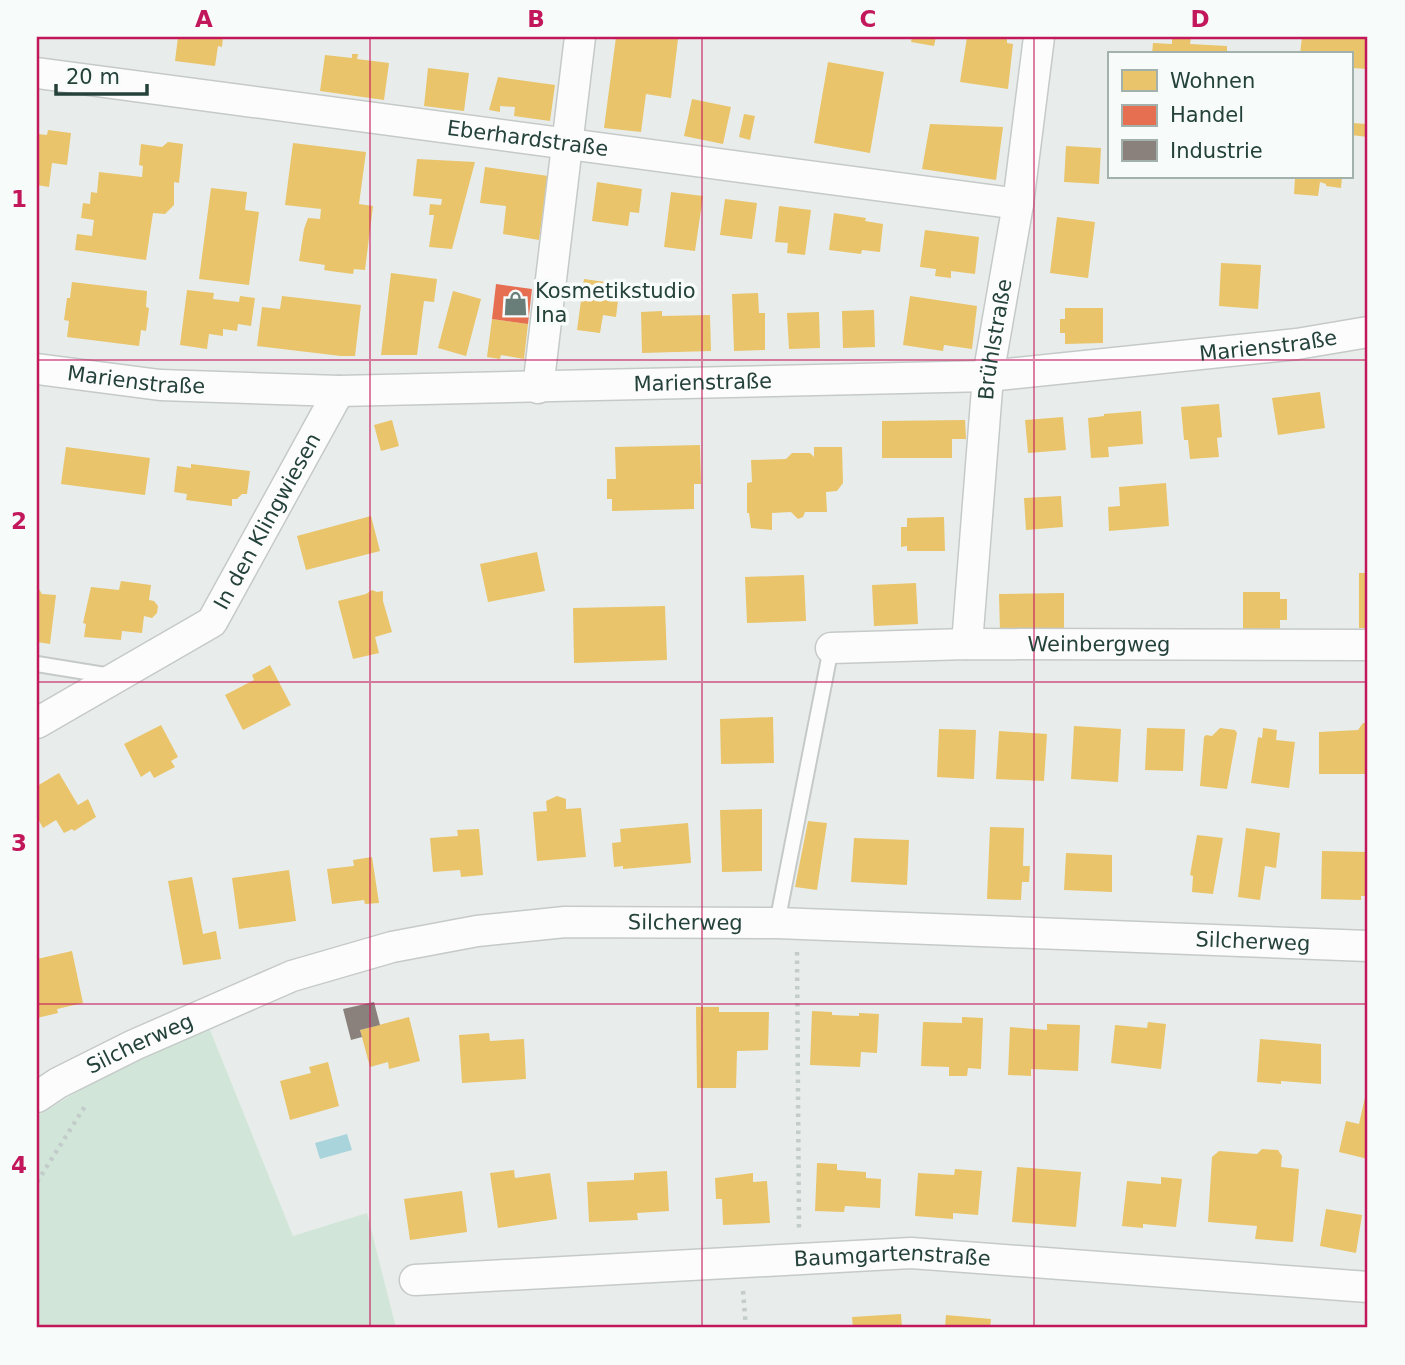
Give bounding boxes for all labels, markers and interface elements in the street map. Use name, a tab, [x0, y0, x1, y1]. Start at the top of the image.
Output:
text: A	[195, 6, 213, 32]
text: B	[527, 6, 545, 32]
text: C	[860, 6, 876, 32]
text: D	[1190, 6, 1210, 32]
scale bar	[56, 52, 147, 96]
legend	[1108, 52, 1352, 178]
text: 20 m	[66, 65, 120, 89]
text: Wohnen	[1170, 69, 1255, 93]
text: Handel	[1170, 103, 1244, 127]
street label: Eberhardstraße	[446, 116, 610, 161]
text: Industrie	[1170, 139, 1263, 163]
text: 1	[11, 186, 27, 212]
street label: Brühlstraße	[974, 277, 1017, 401]
place label: Kosmetikstudio Ina	[535, 279, 696, 327]
shop icon: Kosmetikstudio Ina	[501, 289, 529, 317]
street label: Marienstraße	[1198, 325, 1339, 366]
street label: Marienstraße	[66, 361, 206, 399]
street label: Marienstraße	[633, 369, 772, 396]
street label: In den Klingwiesen	[209, 429, 326, 614]
text: 2	[11, 508, 27, 534]
street label: Weinbergweg	[1027, 632, 1170, 657]
text: 3	[11, 830, 27, 856]
street label: Silcherweg	[628, 910, 743, 935]
street label: Silcherweg	[1195, 927, 1311, 956]
street label: Silcherweg	[82, 1009, 197, 1079]
text: 4	[11, 1152, 27, 1178]
street label: Baumgartenstraße	[793, 1241, 992, 1271]

